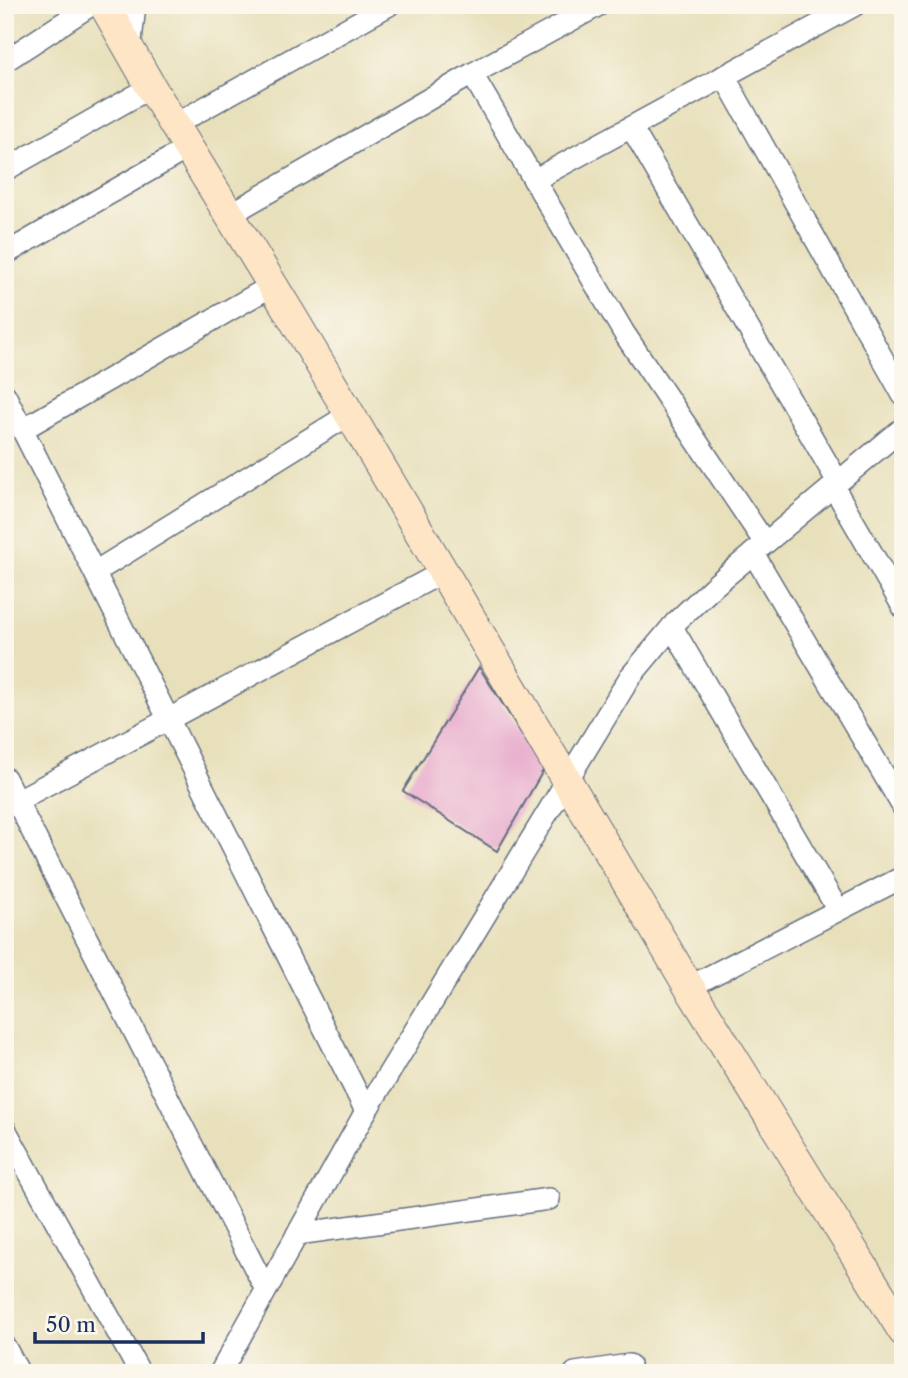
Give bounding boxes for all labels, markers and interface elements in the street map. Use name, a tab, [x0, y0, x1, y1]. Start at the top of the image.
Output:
scale bar	[35, 1301, 203, 1345]
text: 50 m	[46, 1312, 96, 1337]

